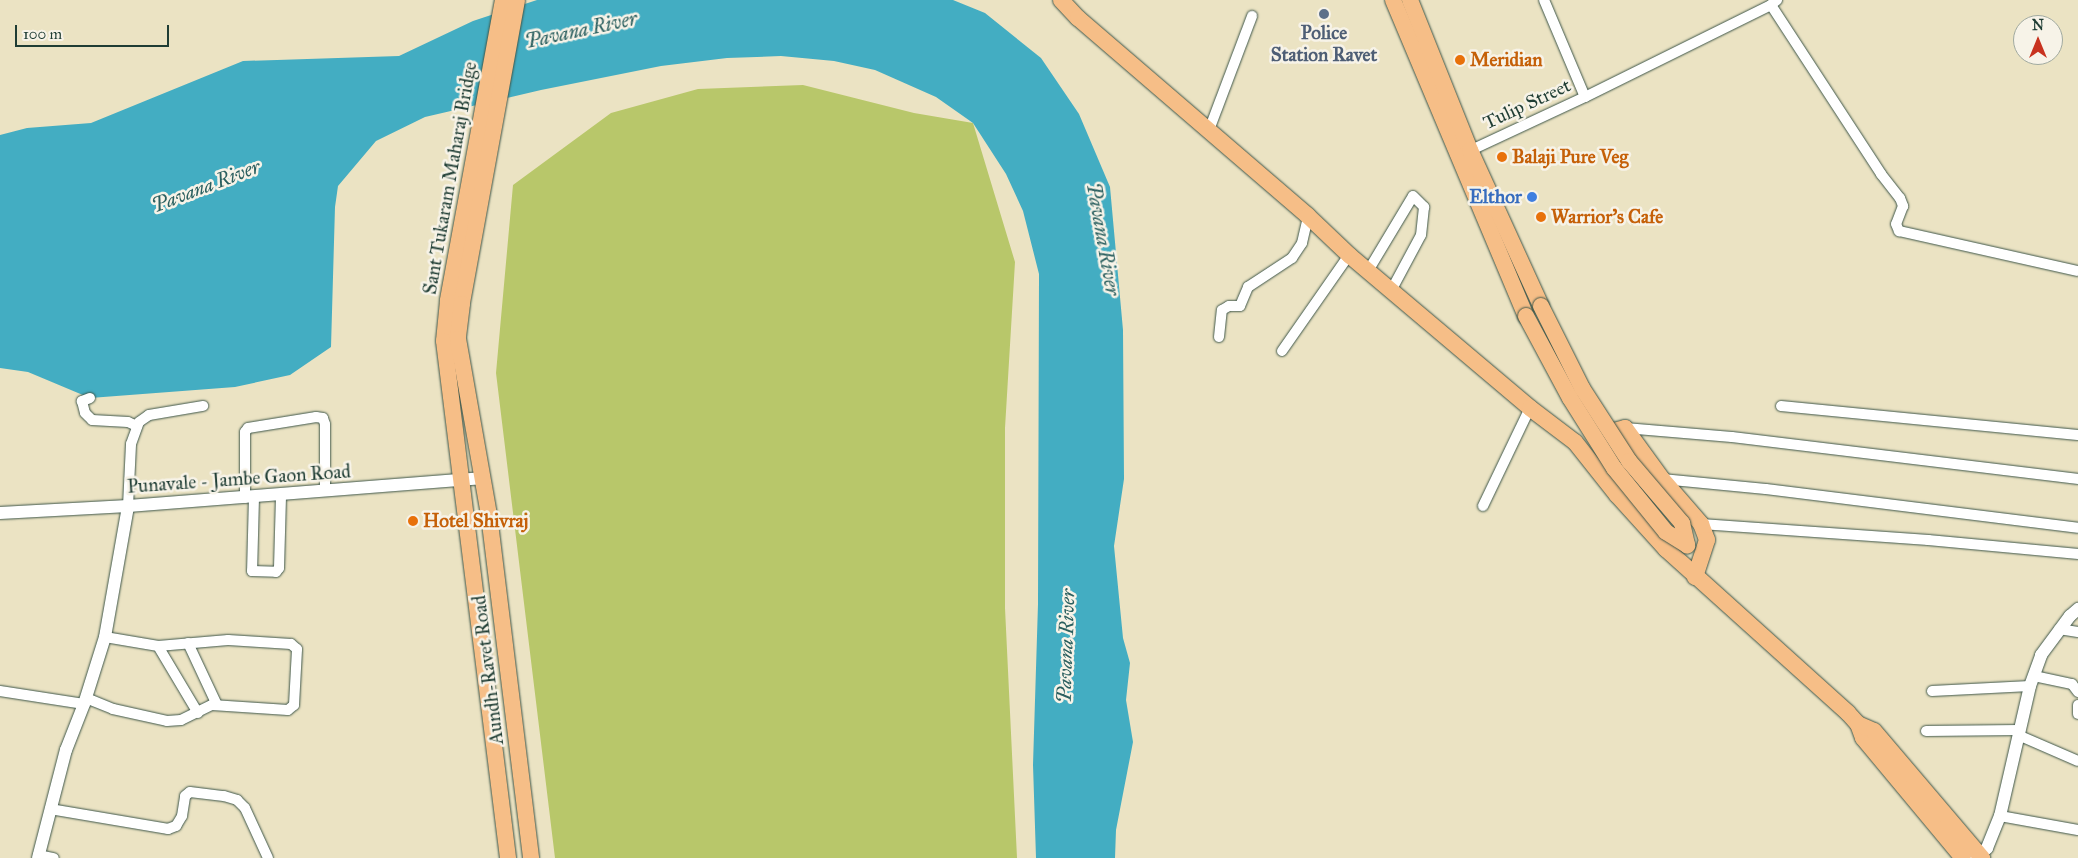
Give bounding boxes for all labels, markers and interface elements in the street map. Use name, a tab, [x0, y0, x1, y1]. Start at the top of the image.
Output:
water label: Pavana River	[523, 6, 639, 54]
marker: Police Station Ravet	[1318, 8, 1330, 20]
scale bar	[18, 15, 171, 47]
north arrow	[2013, 15, 2063, 65]
text: N	[2032, 17, 2044, 34]
place label: Police Station Ravet	[1271, 22, 1377, 66]
text: 100 m	[23, 25, 62, 43]
place label: Meridian	[1470, 49, 1543, 71]
marker: Meridian	[1454, 54, 1466, 66]
street label: Sant Tukaram Maharaj Bridge	[418, 60, 482, 296]
street label: Tulip Street	[1480, 74, 1574, 134]
place label: Balaji Pure Veg	[1512, 146, 1628, 168]
marker: Balaji Pure Veg	[1496, 151, 1508, 163]
water label: Pavana River	[148, 154, 264, 218]
water label: Pavana River	[1081, 181, 1125, 297]
place label: Elthor	[1469, 186, 1522, 208]
marker: Elthor	[1526, 191, 1538, 203]
place label: Warrior’s Cafe	[1551, 206, 1663, 228]
marker: Warrior’s Cafe	[1535, 211, 1547, 223]
street label: Punavale - Jambe Gaon Road	[126, 460, 352, 498]
place label: Hotel Shivraj	[423, 510, 528, 532]
marker: Hotel Shivraj	[407, 515, 419, 527]
water label: Pavana River	[1052, 589, 1080, 703]
street label: Aundh-Ravet Road	[468, 594, 508, 746]

